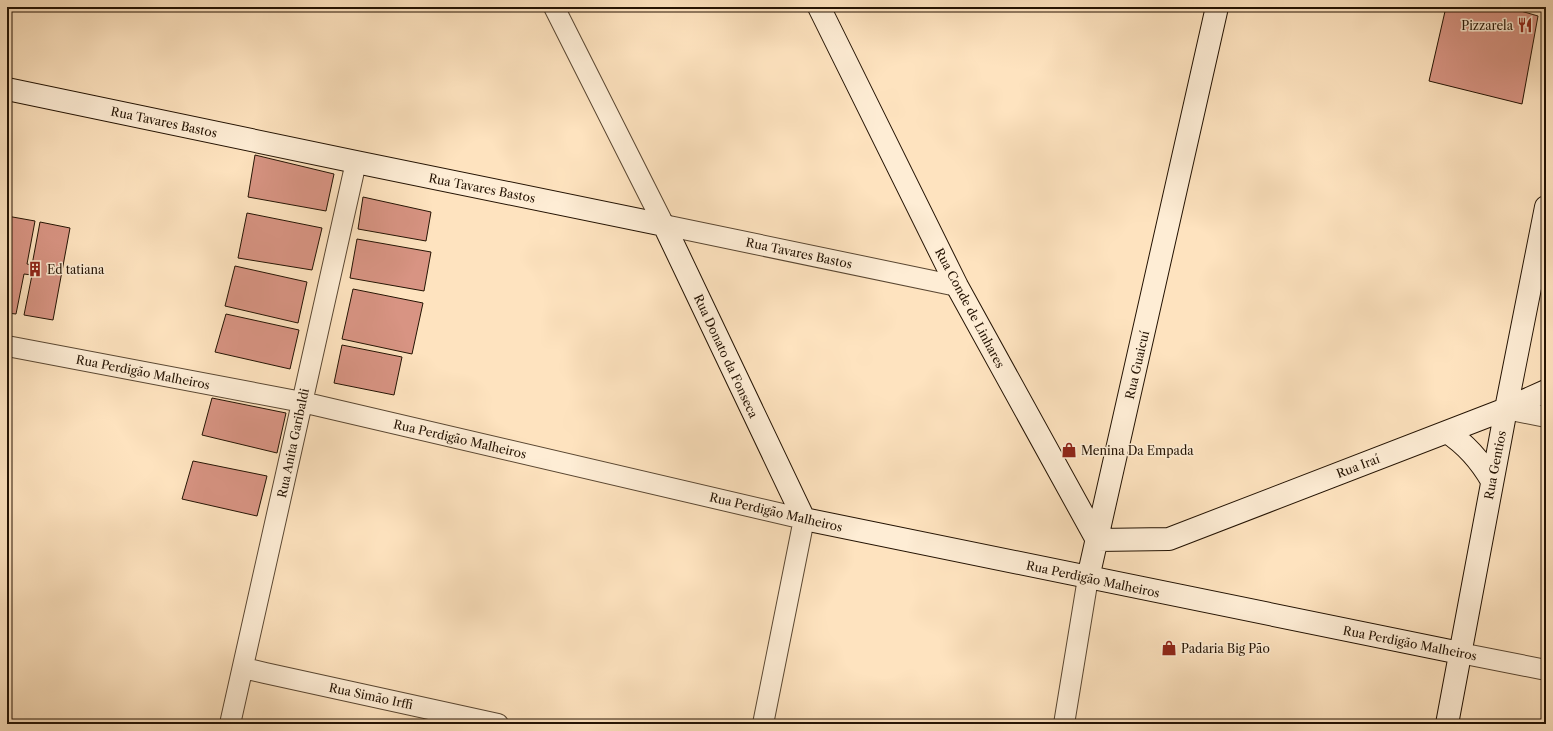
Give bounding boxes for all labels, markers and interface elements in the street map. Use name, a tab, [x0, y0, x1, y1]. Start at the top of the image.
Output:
restaurant icon: Pizzarela	[1516, 16, 1534, 34]
place label: Pizzarela	[1461, 18, 1514, 33]
street label: Rua Tavares Bastos	[109, 103, 219, 141]
street label: Rua Tavares Bastos	[427, 170, 537, 206]
street label: Rua Tavares Bastos	[744, 234, 854, 272]
street label: Rua Conde de Linhares	[932, 245, 1008, 371]
building icon: Ed tatiana	[26, 260, 44, 278]
place label: Ed tatiana	[47, 262, 105, 277]
street label: Rua Donato da Fonseca	[691, 292, 762, 421]
street label: Rua Guaicuí	[1122, 329, 1152, 401]
street label: Rua Perdigão Malheiros	[75, 352, 211, 392]
street label: Rua Anita Garibaldi	[274, 387, 312, 499]
street label: Rua Perdigão Malheiros	[392, 416, 528, 462]
street label: Rua Gentios	[1481, 429, 1509, 501]
shop icon: Menina Da Empada	[1060, 441, 1078, 459]
place label: Menina Da Empada	[1081, 443, 1194, 458]
street label: Rua Iraí	[1334, 451, 1382, 481]
street label: Rua Perdigão Malheiros	[708, 489, 844, 535]
street label: Rua Perdigão Malheiros	[1025, 558, 1161, 600]
street label: Rua Perdigão Malheiros	[1342, 623, 1478, 663]
shop icon: Padaria Big Pão	[1160, 639, 1178, 657]
place label: Padaria Big Pão	[1181, 641, 1270, 656]
street label: Rua Simão Irffi	[328, 680, 415, 712]

